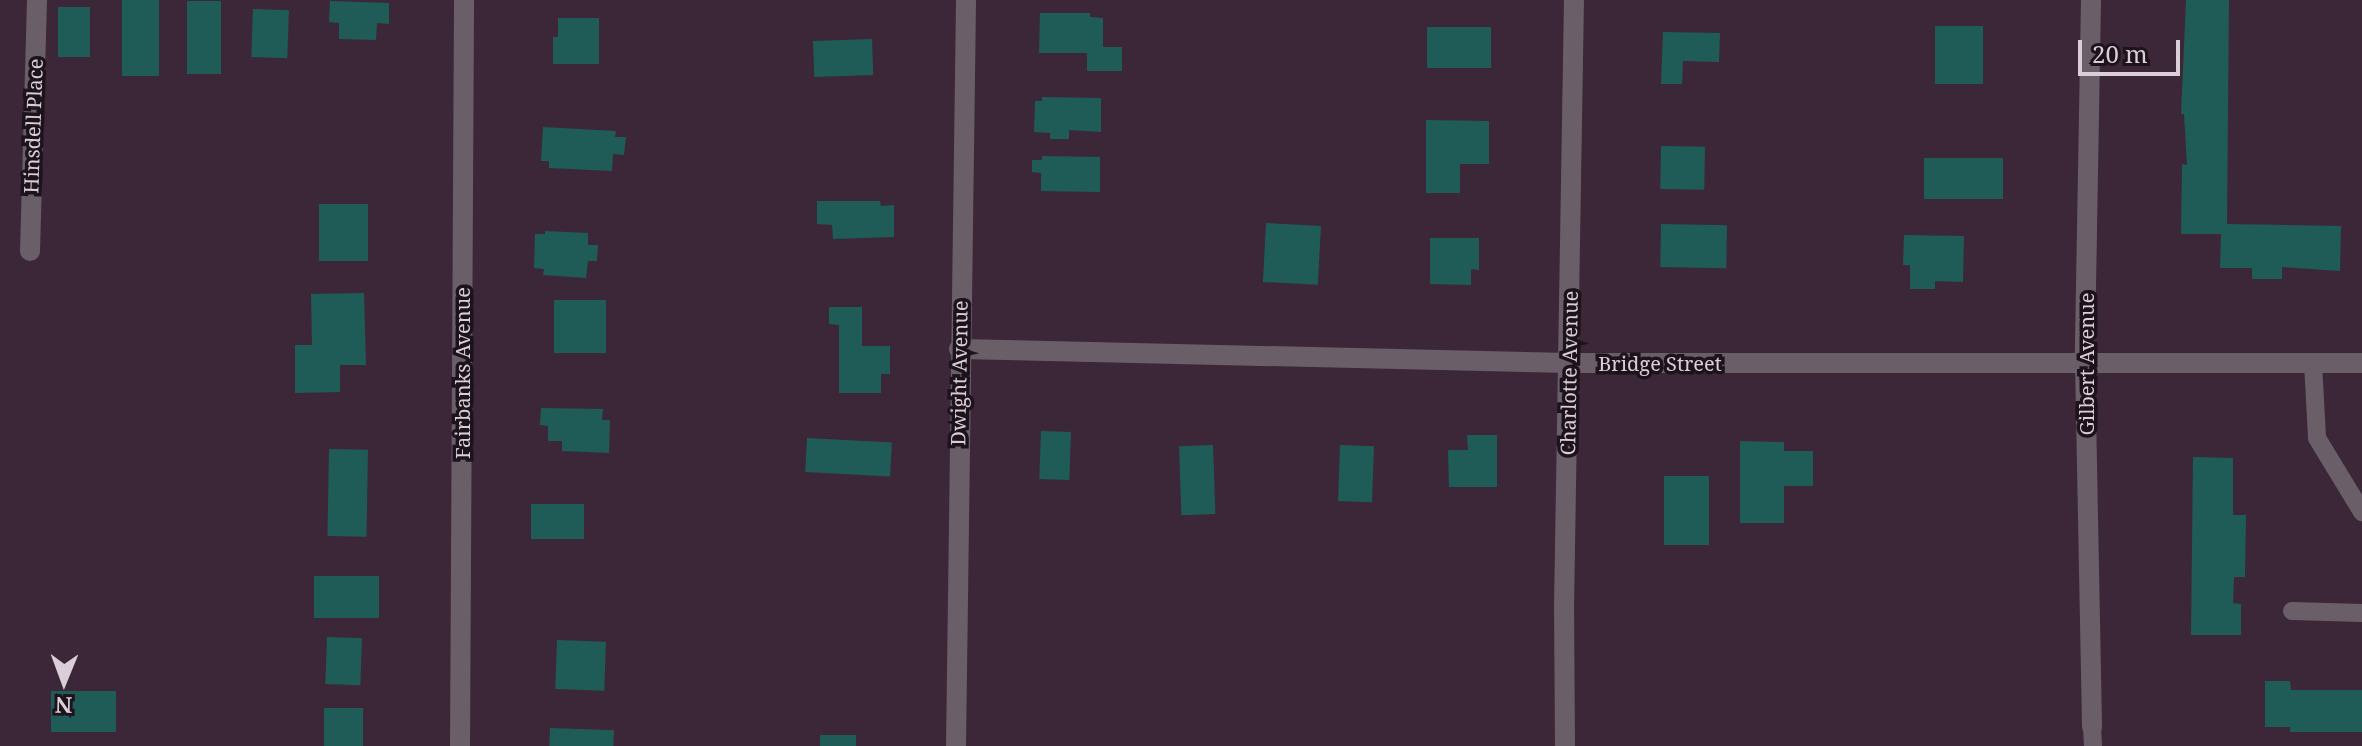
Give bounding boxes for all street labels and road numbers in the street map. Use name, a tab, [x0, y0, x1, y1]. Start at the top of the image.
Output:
street label: Hinsdell Place	[19, 58, 47, 194]
street label: Fairbanks Avenue	[450, 287, 474, 459]
street label: Charlotte Avenue	[1556, 290, 1582, 456]
street label: Gilbert Avenue	[2074, 293, 2098, 435]
street label: Dwight Avenue	[946, 300, 972, 446]
street label: Bridge Street	[1598, 351, 1722, 375]

